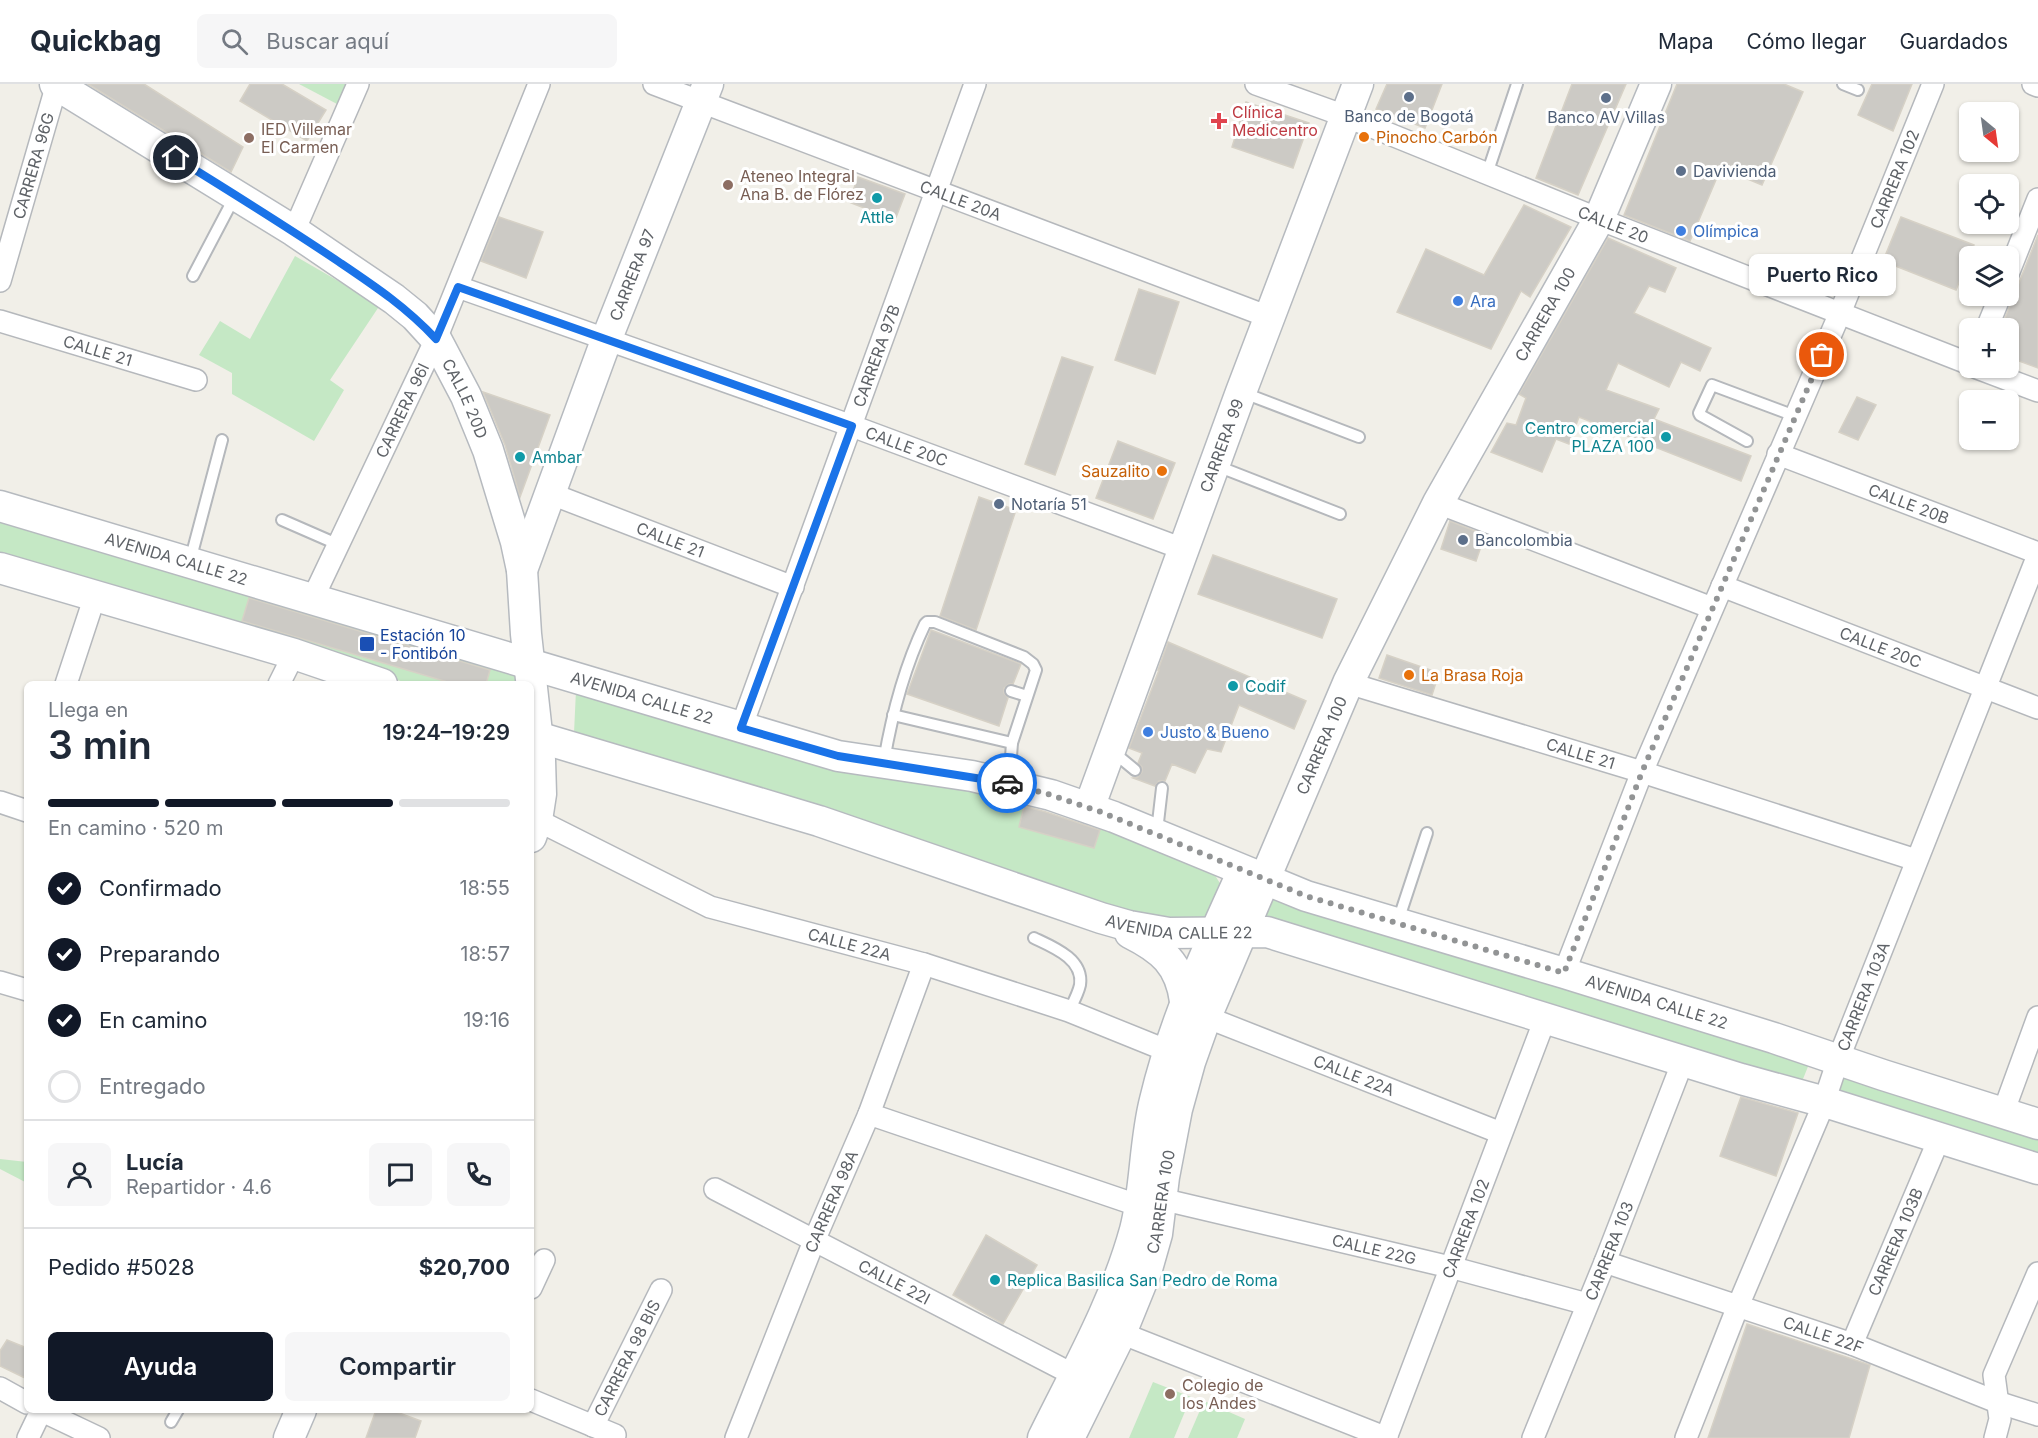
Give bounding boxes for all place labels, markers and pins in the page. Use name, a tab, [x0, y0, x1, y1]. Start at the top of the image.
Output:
marker: Banco de Bogotá	[1402, 90, 1416, 104]
marker: Banco AV Villas	[1599, 91, 1613, 105]
place label: Clínica Medicentro	[1232, 102, 1318, 140]
place label: Banco de Bogotá	[1344, 106, 1474, 126]
place label: Banco AV Villas	[1547, 107, 1665, 127]
marker: Clínica Medicentro	[1210, 112, 1228, 130]
place label: IED Villemar El Carmen	[261, 119, 352, 157]
place label: Pinocho Carbón	[1376, 127, 1498, 147]
marker: Pinocho Carbón	[1357, 130, 1371, 144]
marker: IED Villemar El Carmen	[242, 131, 256, 145]
pin	[150, 132, 201, 183]
place label: Davivienda	[1693, 161, 1777, 181]
marker: Davivienda	[1674, 164, 1688, 178]
place label: Ateneo Integral Ana B. de Flórez	[740, 166, 864, 204]
marker: Ateneo Integral Ana B. de Flórez	[721, 178, 735, 192]
marker: Attle	[870, 191, 884, 205]
place label: Attle	[860, 207, 894, 227]
place label: Olímpica	[1693, 221, 1759, 241]
marker: Olímpica	[1674, 224, 1688, 238]
callout: Puerto Rico	[1748, 253, 1896, 295]
place label: Ara	[1470, 291, 1496, 311]
marker: Ara	[1451, 294, 1465, 308]
pin	[1796, 329, 1847, 380]
place label: Centro comercial PLAZA 100	[1525, 418, 1654, 456]
marker: Centro comercial PLAZA 100	[1659, 430, 1673, 444]
place label: Ambar	[532, 447, 582, 467]
marker: Ambar	[513, 450, 527, 464]
place label: Sauzalito	[1081, 461, 1150, 481]
marker: Sauzalito	[1155, 464, 1169, 478]
place label: Notaría 51	[1011, 494, 1087, 514]
marker: Notaría 51	[992, 497, 1006, 511]
place label: Bancolombia	[1475, 530, 1573, 550]
marker: Bancolombia	[1456, 533, 1470, 547]
place label: Estación 10 - Fontibón	[380, 625, 466, 663]
marker: Estación 10 - Fontibón	[358, 635, 376, 653]
place label: La Brasa Roja	[1421, 665, 1523, 685]
marker: La Brasa Roja	[1402, 668, 1416, 682]
place label: Codif	[1245, 676, 1286, 696]
marker: Codif	[1226, 679, 1240, 693]
place label: Justo & Bueno	[1160, 722, 1269, 742]
marker: Justo & Bueno	[1141, 725, 1155, 739]
place label: Replica Basilica San Pedro de Roma	[1007, 1270, 1278, 1290]
marker: Replica Basilica San Pedro de Roma	[988, 1273, 1002, 1287]
place label: Colegio de los Andes	[1182, 1375, 1263, 1413]
marker: Colegio de los Andes	[1163, 1387, 1177, 1401]

